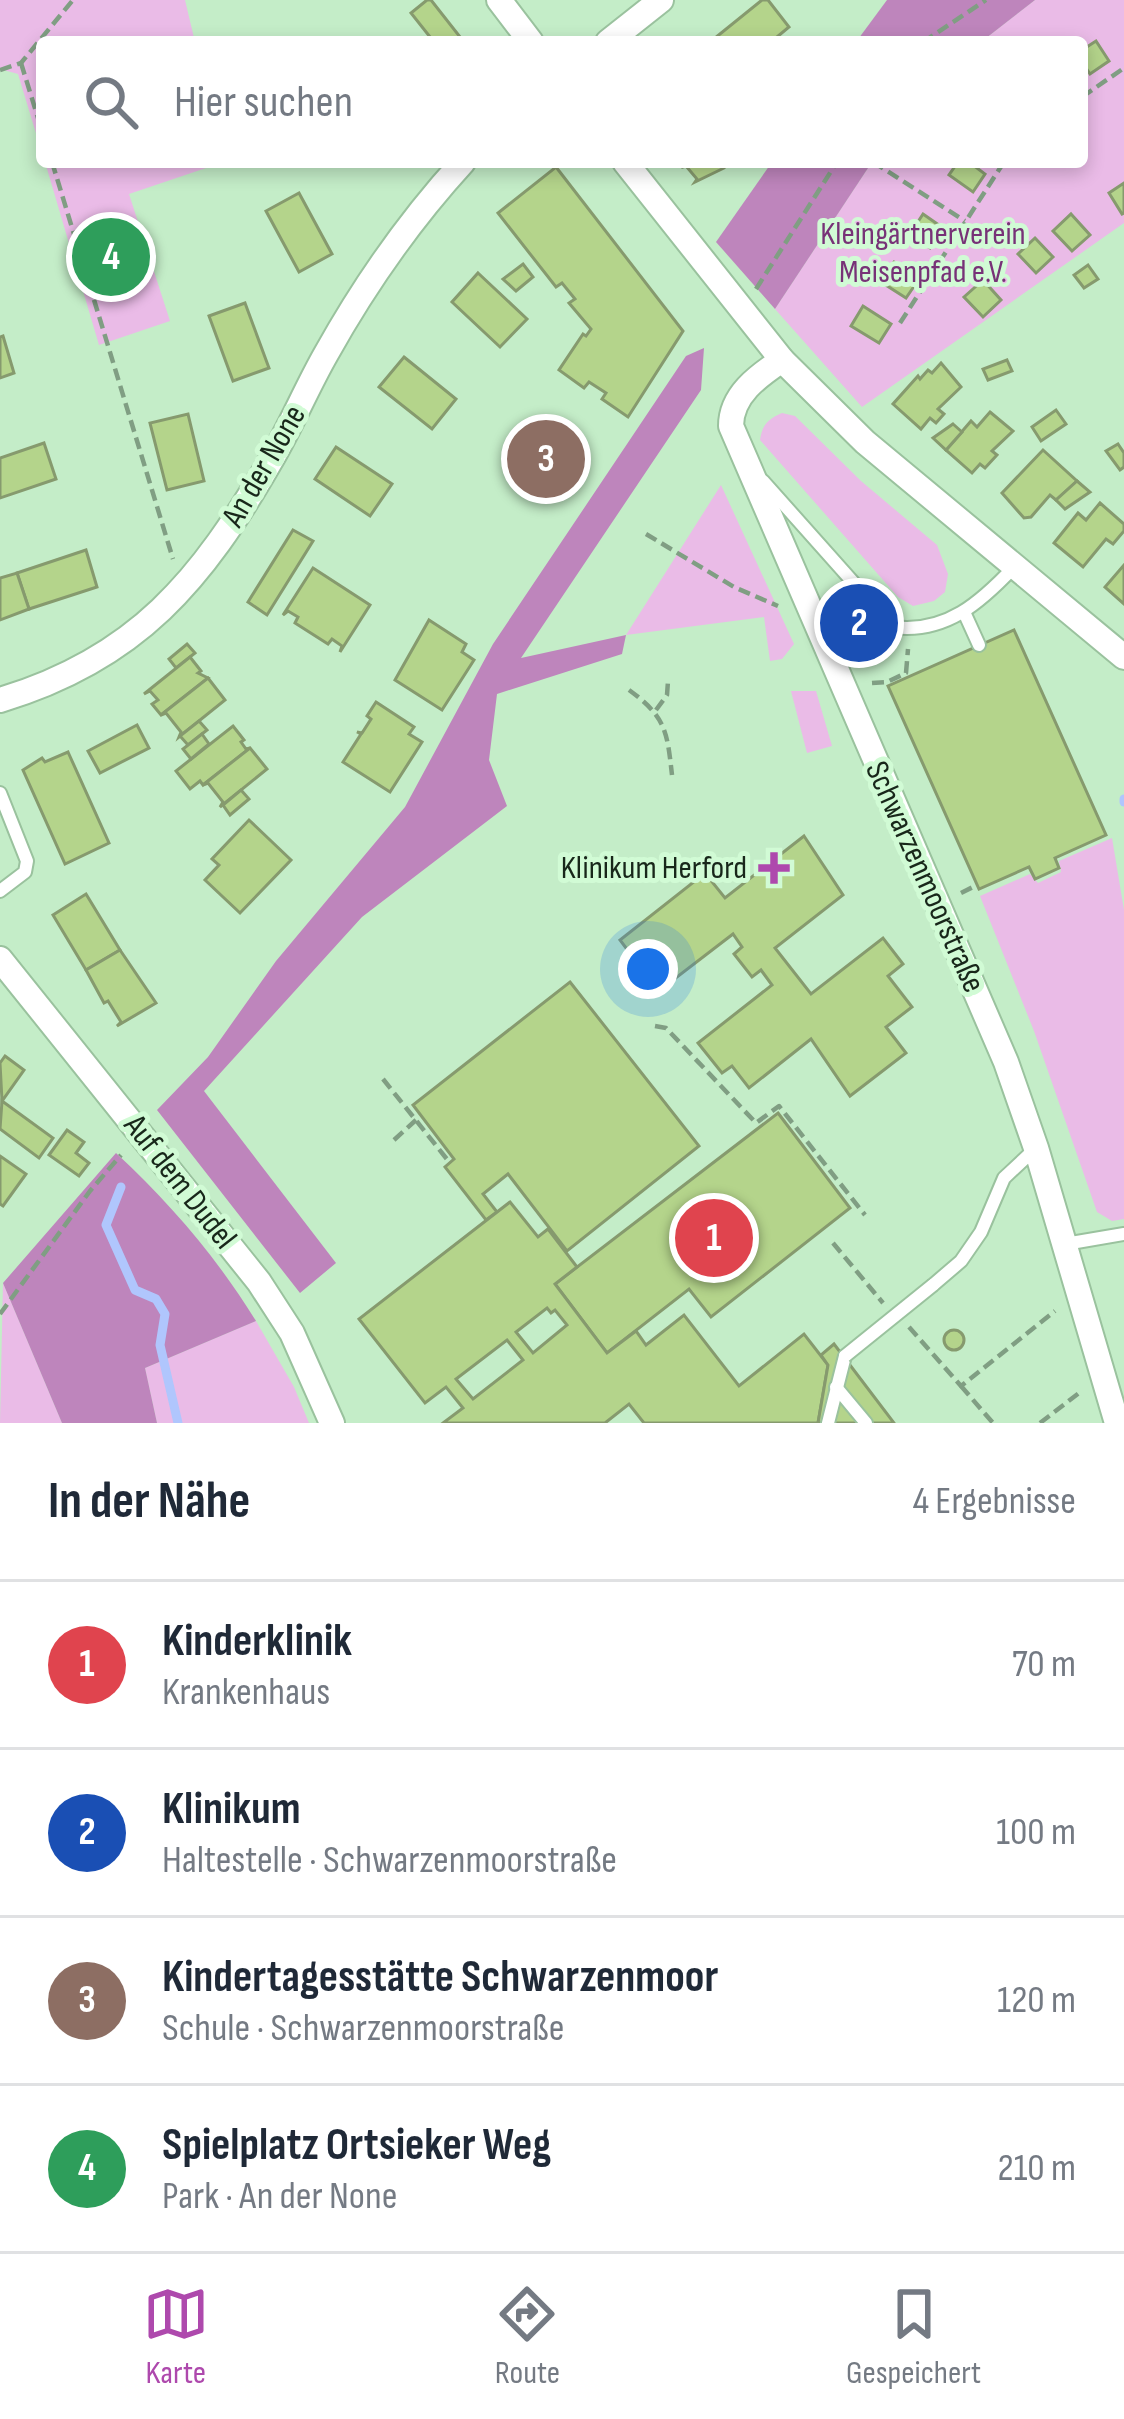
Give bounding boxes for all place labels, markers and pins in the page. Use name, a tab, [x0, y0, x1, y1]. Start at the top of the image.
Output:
pin: 4	[72, 212, 150, 302]
pin: 3	[507, 414, 585, 504]
pin: 2	[820, 578, 898, 668]
place label: Klinikum Herford	[561, 848, 747, 888]
marker: Klinikum Herford	[758, 852, 790, 884]
pin: 1	[675, 1193, 753, 1283]

